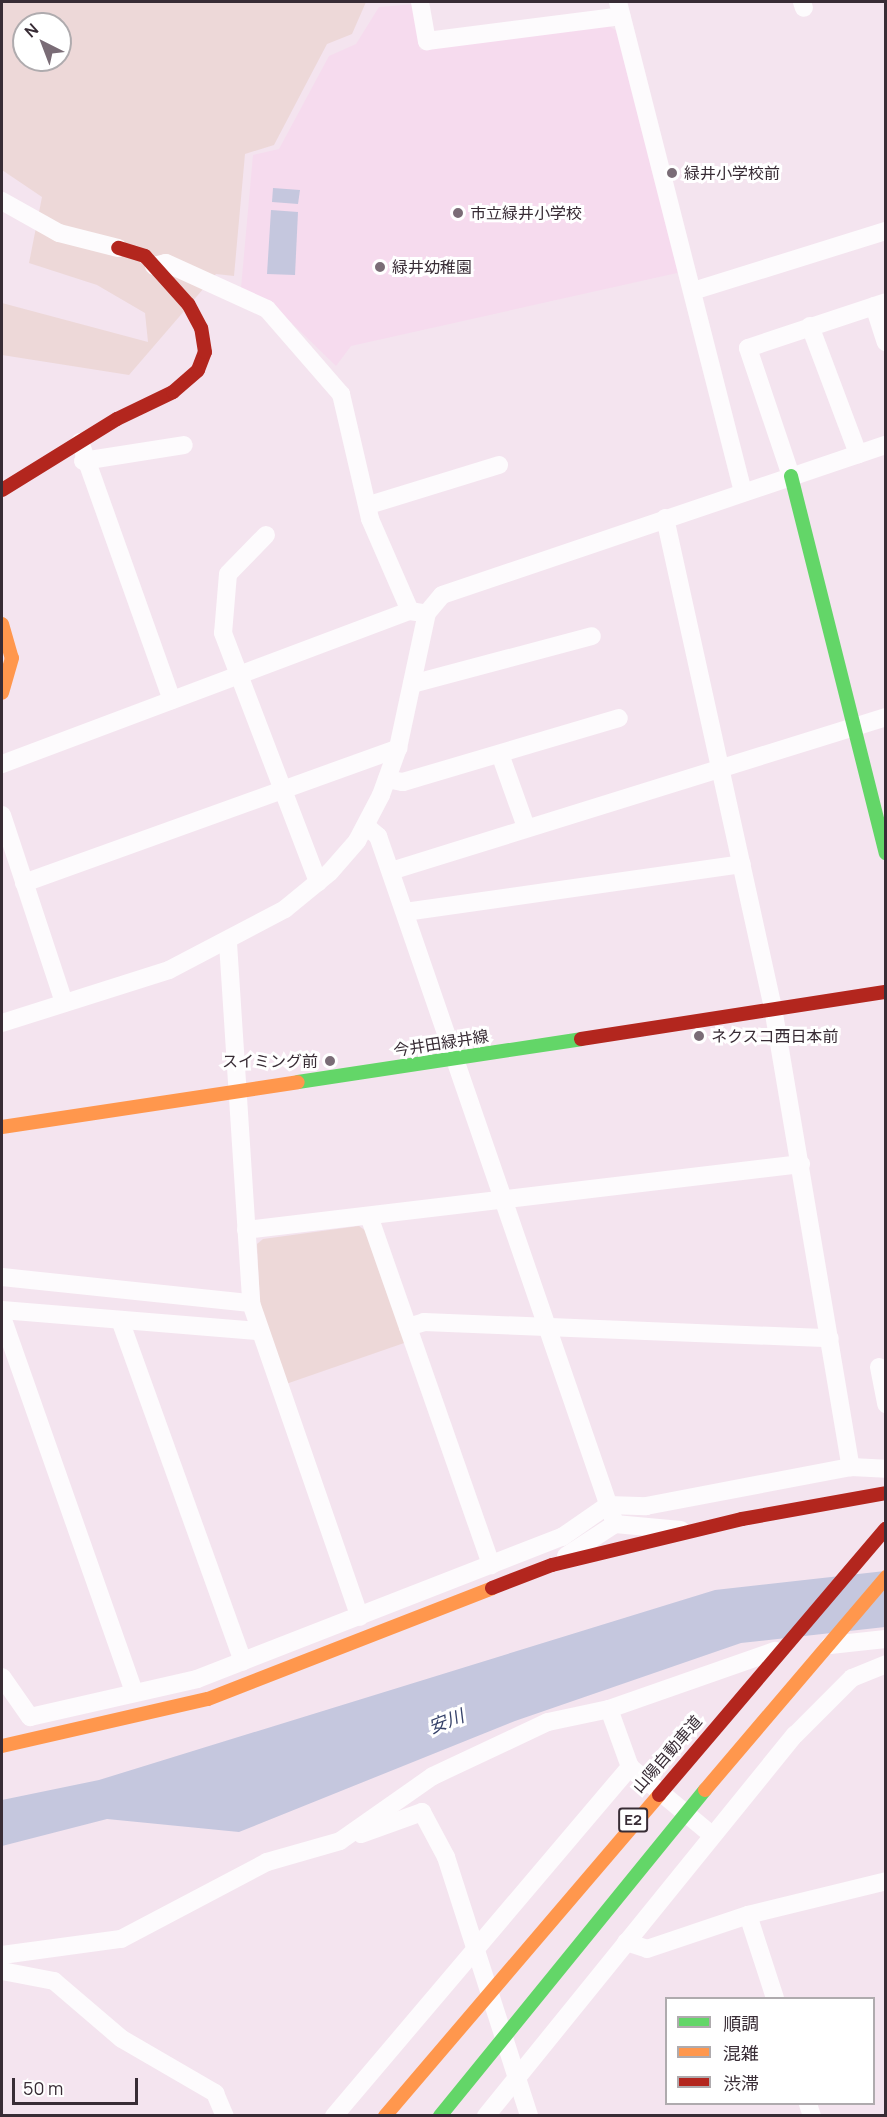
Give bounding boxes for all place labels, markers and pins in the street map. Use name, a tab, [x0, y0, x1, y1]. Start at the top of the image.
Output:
place label: 緑井小学校前	[684, 163, 780, 183]
marker: 緑井小学校前	[665, 166, 679, 180]
place label: 市立緑井小学校	[470, 203, 582, 223]
marker: 市立緑井小学校	[451, 206, 465, 220]
place label: 緑井幼稚園	[392, 257, 472, 277]
marker: 緑井幼稚園	[373, 260, 387, 274]
place label: ネクスコ西日本前	[711, 1026, 839, 1046]
marker: ネクスコ西日本前	[692, 1029, 706, 1043]
place label: スイミング前	[222, 1051, 318, 1071]
marker: スイミング前	[323, 1054, 337, 1068]

